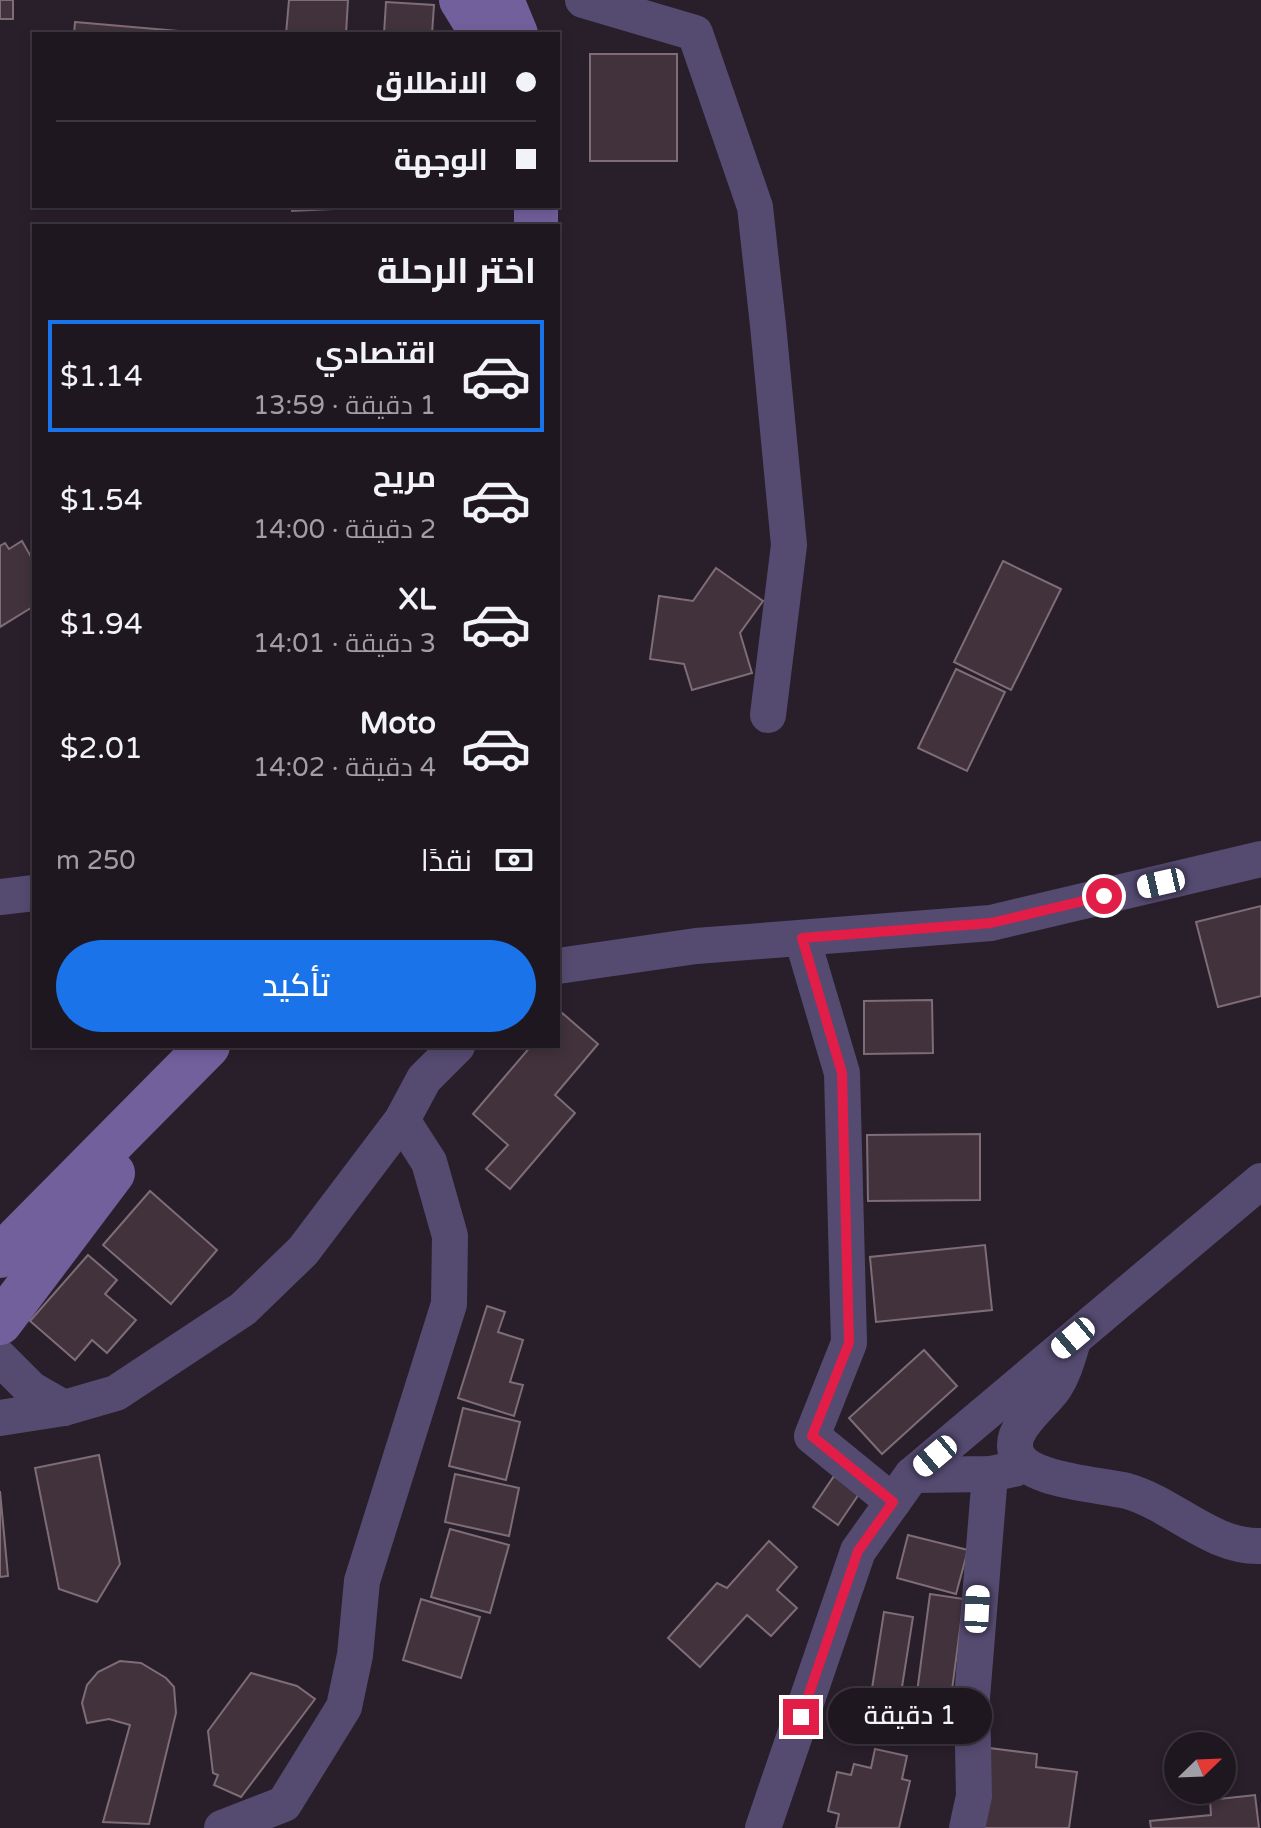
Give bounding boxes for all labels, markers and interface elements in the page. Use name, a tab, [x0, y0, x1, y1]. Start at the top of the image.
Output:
text: الانطلاق	[375, 65, 488, 102]
text: الوجهة	[394, 142, 488, 179]
text: اختر الرحلة	[377, 250, 536, 293]
text: اقتصادي	[315, 335, 436, 372]
icon: car	[460, 340, 532, 412]
text: $1.14	[60, 358, 143, 395]
text: 1 دقيقة · 13:59	[253, 390, 436, 421]
text: مريح	[373, 459, 436, 496]
icon: car	[460, 464, 532, 536]
text: $1.54	[60, 482, 143, 519]
text: 2 دقيقة · 14:00	[253, 514, 436, 545]
text: XL	[399, 581, 436, 618]
icon: car	[460, 588, 532, 660]
text: $1.94	[60, 606, 143, 643]
text: 3 دقيقة · 14:01	[253, 628, 436, 659]
text: Moto	[360, 705, 436, 742]
icon: car	[460, 712, 532, 784]
text: $2.01	[60, 730, 143, 767]
text: 4 دقيقة · 14:02	[253, 752, 436, 783]
icon: cash	[492, 838, 536, 882]
text: نقدًا	[421, 843, 472, 880]
text: 250 m	[56, 845, 136, 876]
car	[1135, 866, 1187, 900]
route start	[1086, 878, 1122, 914]
button: تأكيد	[56, 940, 536, 1032]
car	[1047, 1313, 1099, 1363]
car	[909, 1431, 961, 1481]
car	[964, 1584, 990, 1634]
callout: 1 دقيقة	[829, 1689, 993, 1745]
route end	[783, 1699, 819, 1735]
text: 1 دقيقة	[864, 1700, 956, 1731]
north arrow	[1164, 1732, 1236, 1804]
map controls	[1164, 1732, 1236, 1804]

